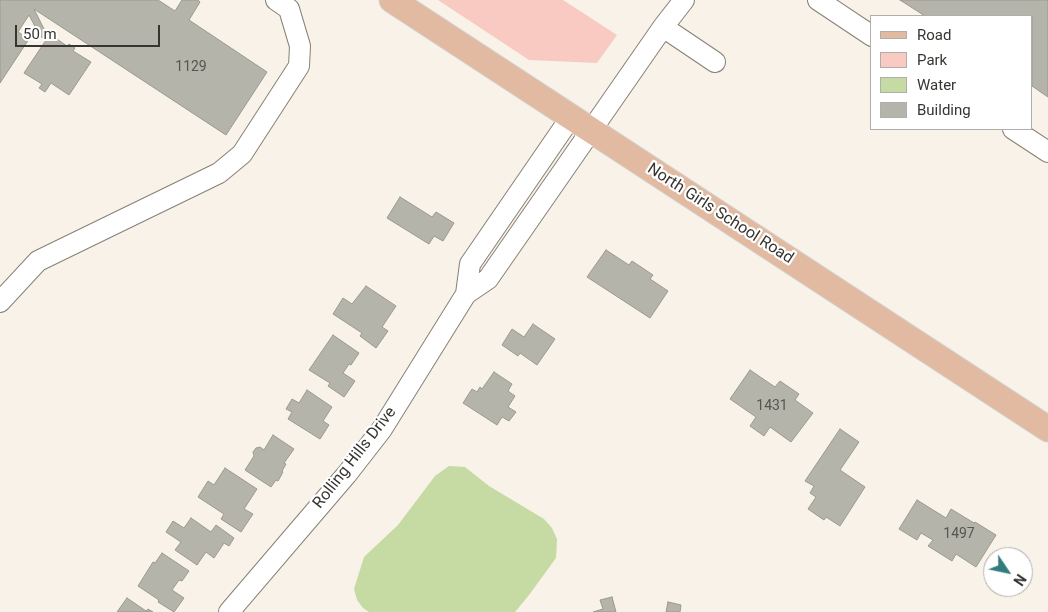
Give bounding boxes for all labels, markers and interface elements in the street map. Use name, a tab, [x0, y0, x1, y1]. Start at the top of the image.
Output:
scale bar	[18, 15, 162, 47]
legend	[870, 15, 1033, 130]
text: 50 m	[23, 25, 57, 43]
text: Road	[917, 26, 951, 44]
text: Park	[917, 51, 947, 69]
house number: 1129	[175, 59, 207, 75]
text: Water	[917, 76, 956, 94]
text: Building	[917, 101, 971, 119]
street label: North Girls School Road	[643, 160, 797, 268]
house number: 1431	[756, 398, 788, 414]
street label: Rolling Hills Drive	[309, 403, 401, 513]
house number: 1497	[943, 526, 975, 542]
north arrow	[983, 547, 1033, 597]
text: N	[1010, 571, 1029, 588]

